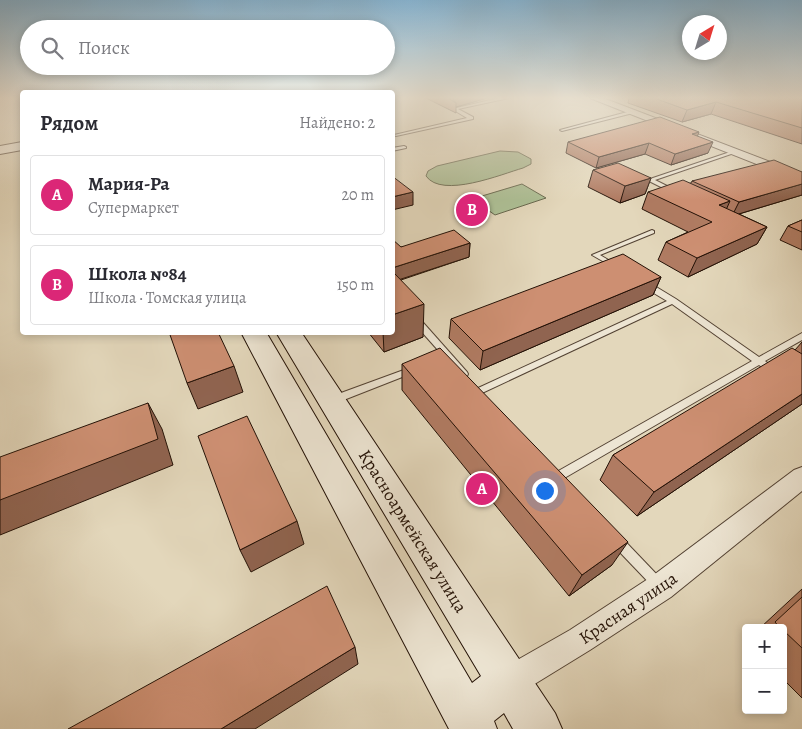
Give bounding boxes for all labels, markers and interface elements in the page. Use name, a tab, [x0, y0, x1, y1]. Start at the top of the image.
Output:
north arrow	[682, 15, 727, 60]
search box	[20, 20, 395, 75]
icon: search	[38, 34, 66, 62]
text: Поиск	[78, 35, 130, 61]
text: Рядом	[40, 109, 98, 137]
text: Найдено: 2	[299, 112, 375, 134]
text: Мария-Ра	[88, 171, 170, 197]
text: A	[52, 184, 62, 206]
text: 20 m	[341, 184, 374, 206]
pin: B	[456, 191, 488, 229]
text: Супермаркет	[88, 197, 179, 219]
text: Школа №84	[88, 261, 187, 287]
text: B	[52, 274, 62, 296]
text: 150 m	[337, 274, 374, 296]
text: Школа · Томская улица	[88, 287, 246, 309]
street label: Красноармейская улица	[353, 445, 473, 618]
pin: A	[466, 470, 498, 508]
your location	[532, 478, 558, 504]
street label: Красная улица	[574, 566, 682, 650]
map controls	[742, 624, 787, 714]
button: +	[742, 624, 787, 669]
button: −	[742, 669, 787, 714]

